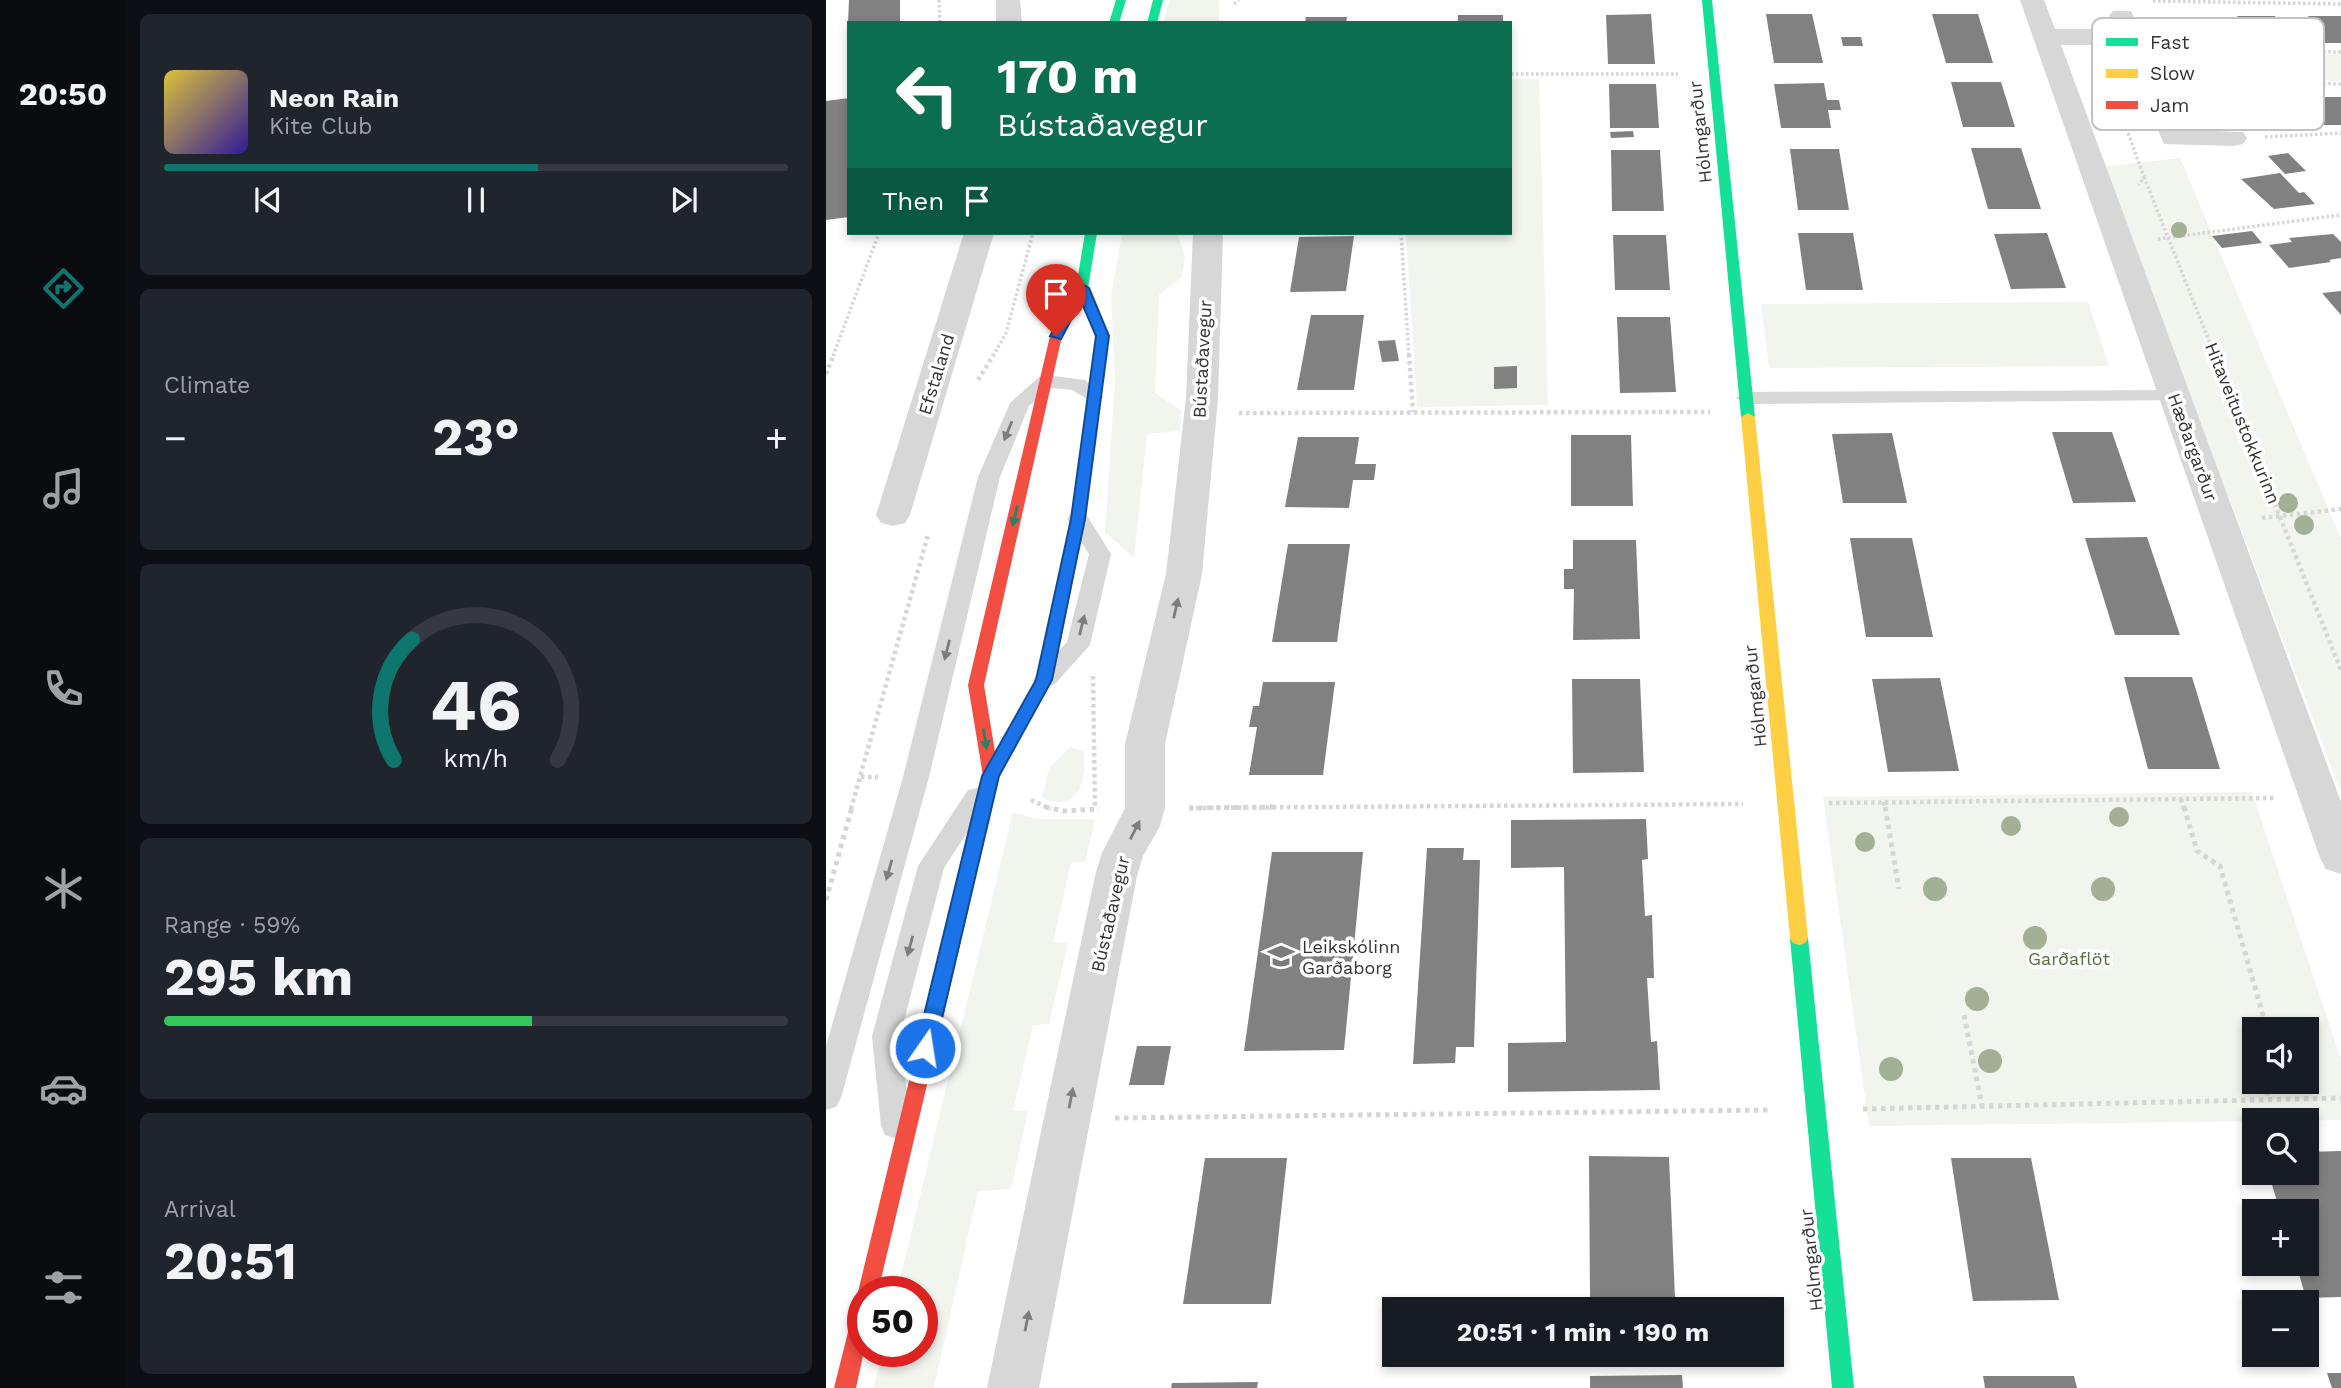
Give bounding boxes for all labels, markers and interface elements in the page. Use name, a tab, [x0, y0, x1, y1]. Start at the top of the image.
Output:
legend	[2092, 18, 2324, 130]
text: Fast	[2150, 31, 2189, 54]
text: 170 m	[997, 47, 1138, 105]
icon: left	[882, 49, 973, 140]
text: Slow	[2150, 62, 2195, 85]
text: 20:50	[19, 75, 107, 113]
street label: Hólmgarður	[1684, 80, 1716, 184]
text: Neon Rain	[269, 83, 399, 113]
text: Jam	[2150, 94, 2189, 117]
text: Bústaðavegur	[997, 106, 1208, 144]
text: Kite Club	[269, 113, 372, 140]
icon: previous	[249, 181, 287, 219]
icon: pause	[457, 181, 495, 219]
icon: next	[665, 181, 703, 219]
icon: arrive	[958, 182, 996, 220]
text: Then	[882, 186, 944, 216]
icon: directions	[39, 264, 88, 313]
pin	[1026, 264, 1086, 336]
icon: arrive	[1037, 275, 1075, 313]
street label: Bústaðavegur	[1188, 299, 1216, 419]
street label: Efstaland	[914, 331, 958, 417]
street label: Hitaveitustokkurinn	[2201, 339, 2285, 507]
text: Climate	[164, 372, 250, 399]
street label: Hæðargarður	[2164, 390, 2222, 504]
text: 23°	[432, 407, 520, 468]
text: −	[164, 416, 187, 460]
text: +	[765, 416, 788, 460]
one-way arrow	[1003, 421, 1014, 442]
icon: music	[39, 464, 88, 513]
one-way arrow	[1009, 505, 1020, 527]
one-way arrow	[1170, 597, 1181, 619]
one-way arrow	[1077, 614, 1088, 636]
one-way arrow	[941, 639, 952, 661]
street label: Hólmgarður	[1739, 644, 1771, 748]
text: 46	[430, 662, 522, 748]
icon: phone	[39, 664, 88, 713]
one-way arrow	[979, 728, 990, 750]
text: km/h	[444, 744, 508, 773]
one-way arrow	[1130, 820, 1141, 840]
street label: Bústaðavegur	[1086, 854, 1134, 974]
one-way arrow	[883, 859, 894, 881]
icon: climate	[39, 864, 88, 913]
text: Range · 59%	[164, 912, 300, 939]
one-way arrow	[904, 936, 915, 958]
place label: Leikskólinn Garðaborg	[1302, 936, 1400, 978]
school or university icon: Leikskólinn Garðaborg	[1266, 941, 1296, 971]
text: 295 km	[164, 947, 353, 1008]
park label: Garðaflöt	[2028, 948, 2110, 969]
position arrow	[888, 1011, 962, 1085]
map controls	[2242, 1017, 2319, 1367]
button: sound	[2242, 1017, 2319, 1094]
icon: car	[39, 1064, 88, 1113]
one-way arrow	[1066, 1087, 1077, 1109]
button: search	[2242, 1108, 2319, 1185]
text: Arrival	[164, 1196, 236, 1223]
button: +	[2242, 1199, 2319, 1276]
street label: Hólmgarður	[1795, 1208, 1827, 1312]
text: 20:51	[164, 1231, 297, 1292]
icon: filters	[39, 1263, 88, 1312]
speed limit sign: 50	[847, 1276, 938, 1367]
button: −	[2242, 1290, 2319, 1367]
one-way arrow	[1021, 1310, 1032, 1332]
text: 20:51 · 1 min · 190 m	[1457, 1317, 1709, 1347]

